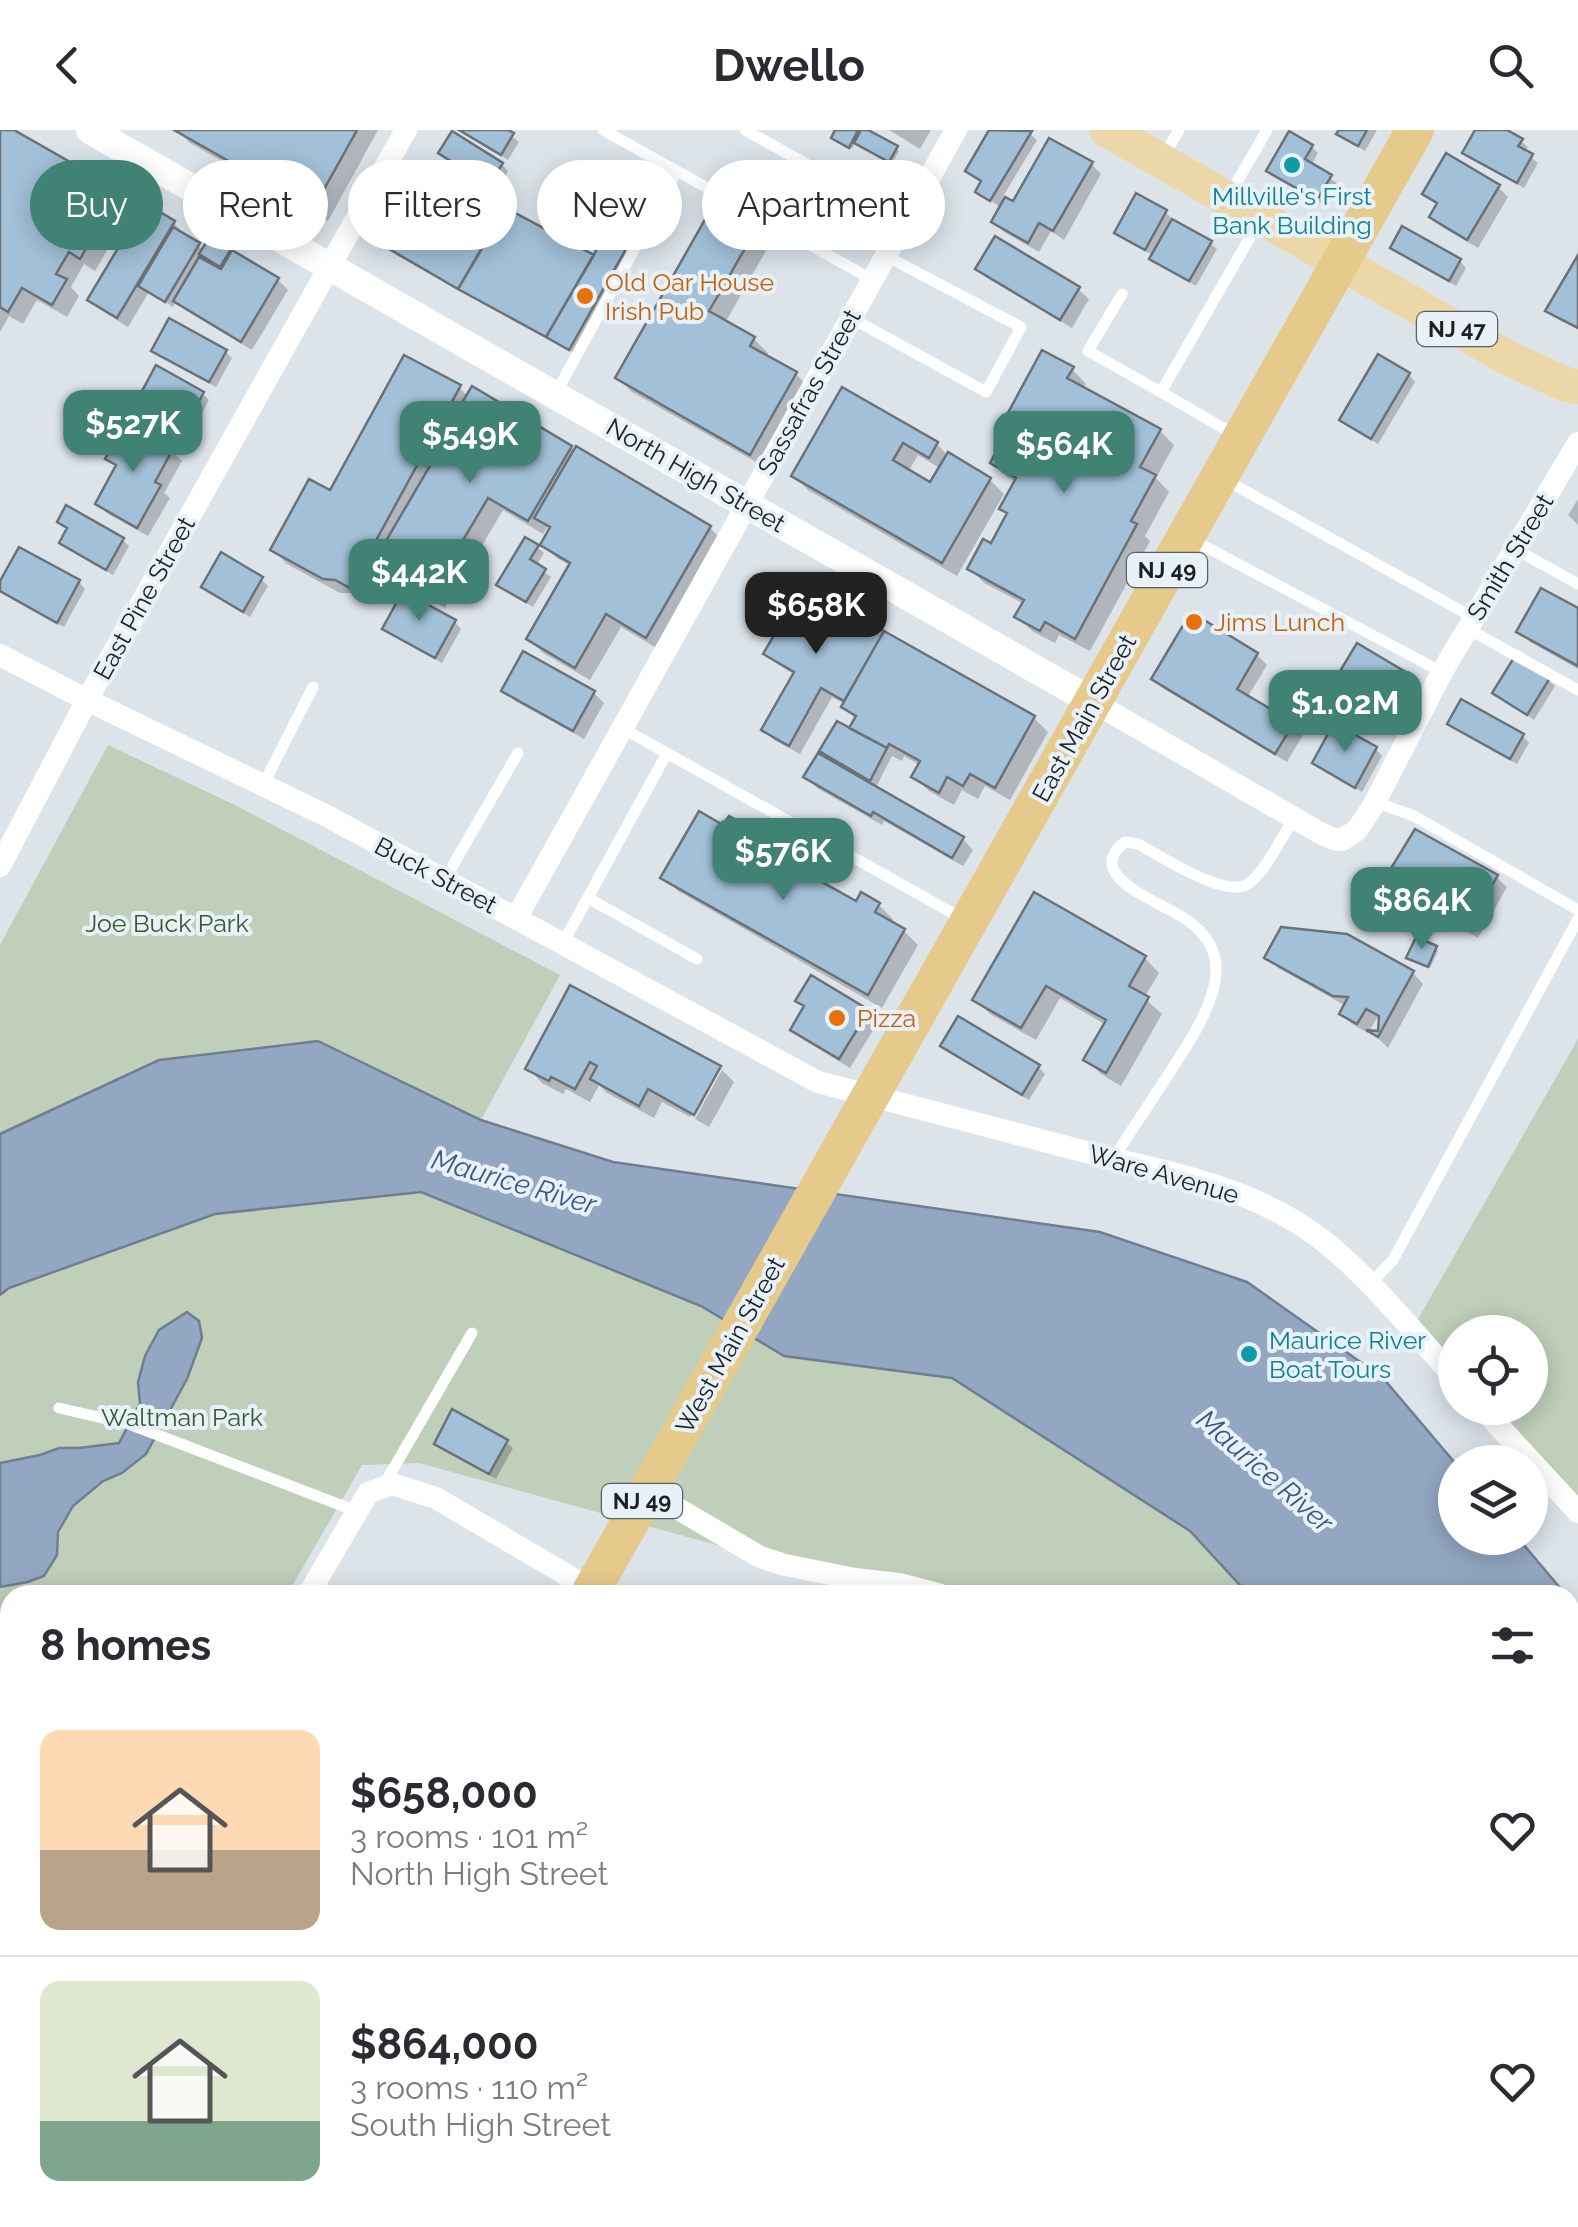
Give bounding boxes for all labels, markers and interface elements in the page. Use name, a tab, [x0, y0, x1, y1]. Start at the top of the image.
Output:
icon: back	[40, 38, 95, 93]
icon: search	[1483, 38, 1538, 93]
text: Dwello	[713, 39, 865, 92]
marker: Millville's First Bank Building	[1281, 154, 1303, 176]
chip: Buy	[30, 160, 163, 250]
chip: Rent	[183, 160, 328, 250]
chip: Filters	[348, 160, 517, 250]
chip: New	[537, 160, 682, 250]
chip: Apartment	[702, 160, 945, 250]
place label: Millville's First Bank Building	[1212, 181, 1373, 240]
place label: Old Oar House Irish Pub	[605, 267, 774, 326]
marker: Old Oar House Irish Pub	[574, 285, 596, 307]
street label: Sassafras Street	[751, 303, 867, 480]
road number: NJ 47	[1417, 312, 1497, 346]
pin: $527K	[63, 390, 203, 475]
pin: $549K	[400, 401, 540, 486]
text: $527K	[85, 404, 181, 441]
pin: $564K	[994, 411, 1134, 496]
street label: North High Street	[601, 412, 791, 539]
text: $549K	[422, 415, 518, 452]
text: $564K	[1015, 425, 1113, 462]
street label: Smith Street	[1461, 488, 1560, 626]
street label: East Pine Street	[87, 511, 201, 685]
pin: $442K	[349, 539, 489, 624]
text: $442K	[371, 553, 467, 590]
road number: NJ 49	[1127, 553, 1207, 587]
pin: $658K	[746, 572, 886, 657]
text: $658K	[767, 586, 865, 623]
place label: Jims Lunch	[1214, 607, 1345, 637]
marker: Jims Lunch	[1183, 611, 1205, 633]
street label: East Main Street	[1026, 629, 1143, 807]
pin: $1.02M	[1264, 670, 1426, 755]
text: $1.02M	[1291, 684, 1399, 721]
pin: $576K	[713, 818, 853, 903]
street label: Buck Street	[370, 830, 503, 920]
text: $576K	[735, 832, 831, 869]
pin: $864K	[1352, 867, 1492, 952]
text: $864K	[1373, 881, 1471, 918]
park label: Joe Buck Park	[85, 908, 250, 938]
place label: Pizza	[857, 1003, 916, 1033]
marker: Pizza	[826, 1007, 848, 1029]
street label: Ware Avenue	[1085, 1138, 1243, 1210]
water label: Maurice River	[428, 1143, 601, 1222]
street label: West Main Street	[669, 1251, 791, 1438]
map controls	[1438, 1315, 1548, 1555]
button: locate	[1438, 1315, 1548, 1425]
place label: Maurice River Boat Tours	[1269, 1325, 1426, 1384]
marker: Maurice River Boat Tours	[1238, 1343, 1260, 1365]
park label: Waltman Park	[101, 1402, 264, 1432]
water label: Maurice River	[1190, 1403, 1341, 1540]
button: layers	[1438, 1445, 1548, 1555]
road number: NJ 49	[602, 1484, 682, 1518]
icon: filters	[1485, 1618, 1540, 1673]
text: 8 homes	[40, 1621, 211, 1670]
text: $658,000	[350, 1769, 538, 1818]
icon: home	[120, 1770, 240, 1890]
icon: heart	[1485, 1803, 1540, 1858]
text: 3 rooms · 101 m²	[350, 1818, 588, 1855]
text: North High Street	[350, 1855, 608, 1892]
text: $864,000	[350, 2020, 539, 2069]
icon: home	[120, 2021, 240, 2141]
icon: heart	[1485, 2054, 1540, 2109]
text: 3 rooms · 110 m²	[350, 2069, 588, 2106]
text: South High Street	[350, 2106, 611, 2143]

